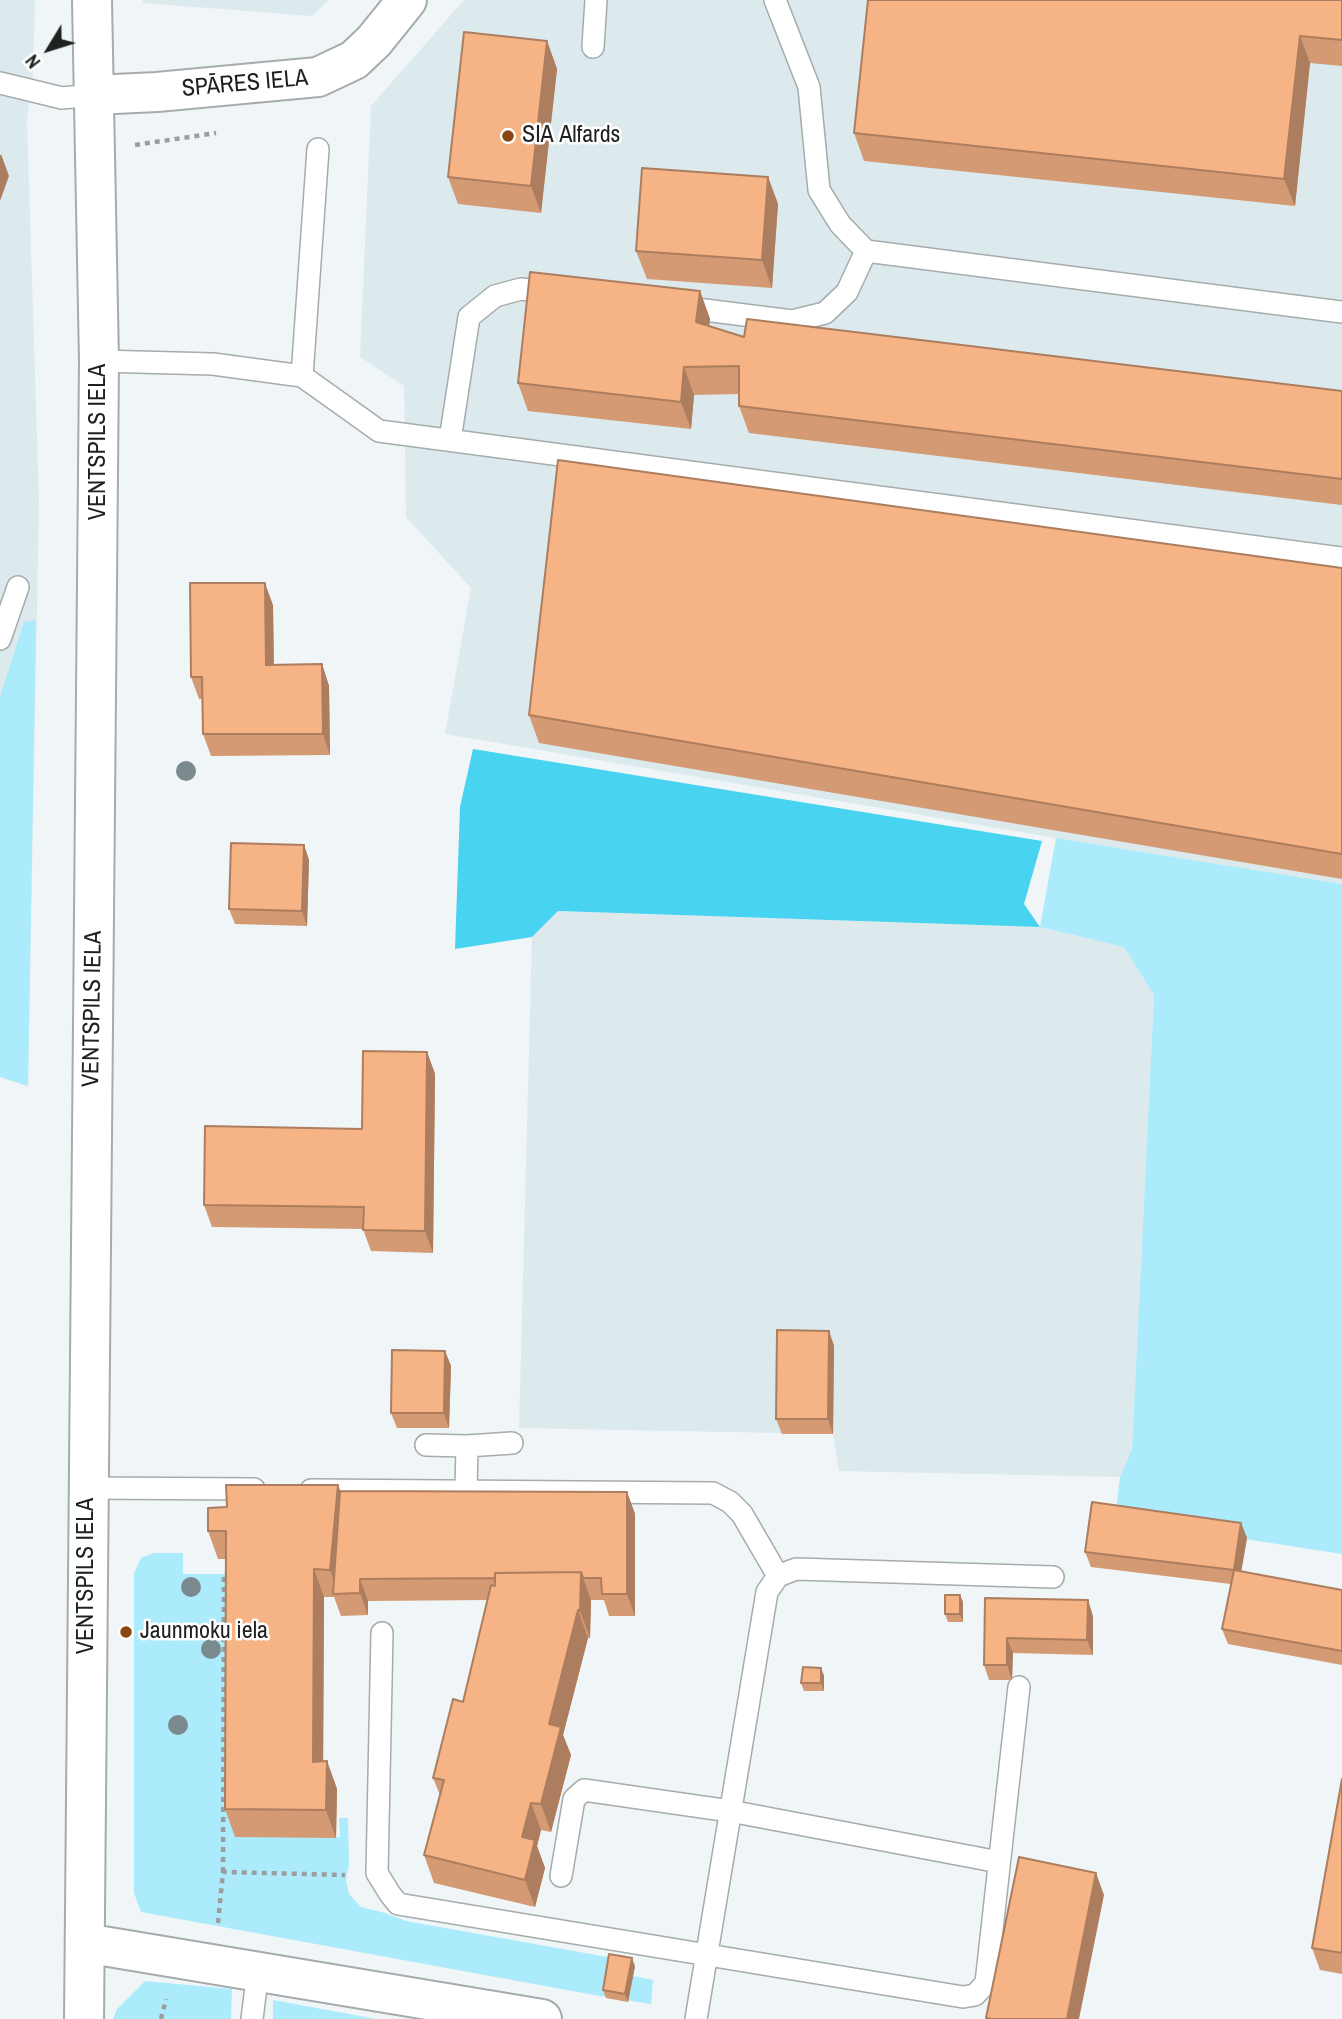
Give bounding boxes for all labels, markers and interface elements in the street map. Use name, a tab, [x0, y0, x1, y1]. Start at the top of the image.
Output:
north arrow	[14, 14, 84, 84]
text: N	[19, 49, 46, 74]
street label: SPĀRES IELA	[181, 64, 309, 104]
place label: SIA Alfards	[522, 122, 620, 150]
marker: SIA Alfards	[500, 128, 516, 144]
street label: VENTSPILS IELA	[85, 364, 113, 520]
street label: VENTSPILS IELA	[77, 931, 109, 1087]
street label: VENTSPILS IELA	[73, 1498, 101, 1654]
place label: Jaunmoku iela	[140, 1618, 268, 1646]
marker: Jaunmoku iela	[118, 1624, 134, 1640]

